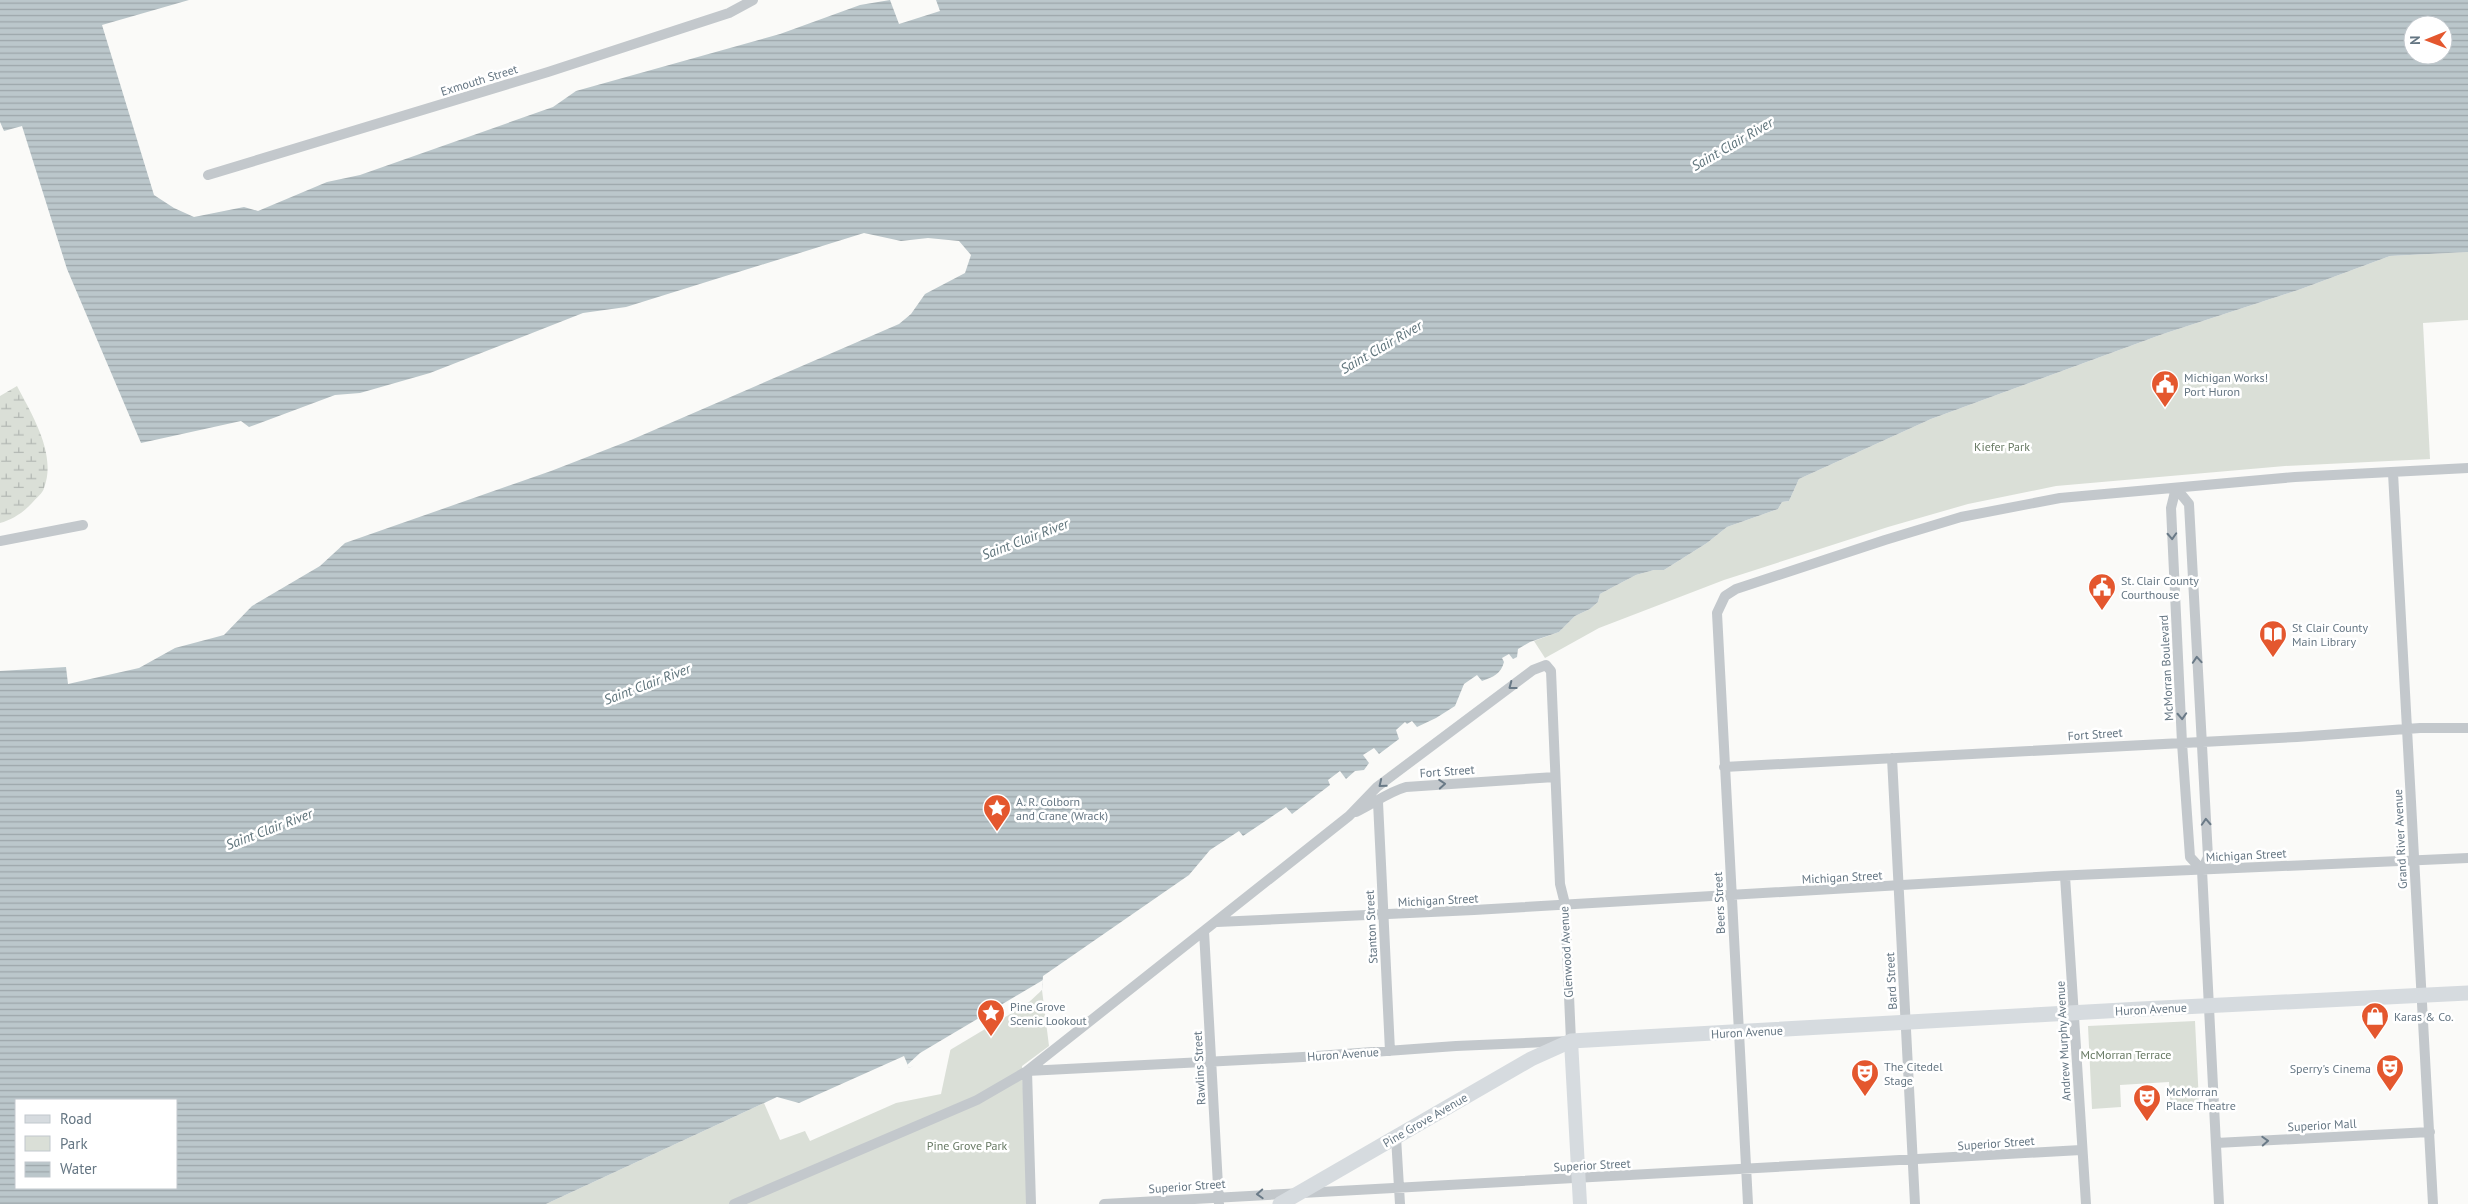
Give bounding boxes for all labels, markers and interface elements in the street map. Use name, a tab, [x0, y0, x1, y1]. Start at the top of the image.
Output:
north arrow	[2403, 15, 2453, 65]
text: N	[2406, 35, 2424, 45]
street label: Exmouth Street	[439, 61, 519, 99]
water label: Saint Clair River	[1688, 113, 1777, 175]
water label: Saint Clair River	[1337, 316, 1426, 378]
public building icon: Michigan Works! Port Huron	[2150, 369, 2180, 408]
place label: Michigan Works! Port Huron	[2184, 370, 2268, 399]
park label: Kiefer Park	[1974, 439, 2030, 454]
water label: Saint Clair River	[979, 514, 1072, 564]
one-way arrow	[2167, 532, 2178, 540]
public building icon: St. Clair County Courthouse	[2087, 572, 2117, 611]
place label: St. Clair County Courthouse	[2121, 573, 2199, 602]
street label: McMorran Boulevard	[2156, 615, 2176, 721]
library icon: St Clair County Main Library	[2258, 619, 2288, 658]
place label: St Clair County Main Library	[2292, 620, 2368, 649]
one-way arrow	[2192, 656, 2203, 664]
water label: Saint Clair River	[601, 659, 694, 709]
one-way arrow	[1508, 680, 1518, 689]
one-way arrow	[2176, 712, 2187, 720]
street label: Fort Street	[2067, 725, 2123, 743]
street label: Fort Street	[1419, 762, 1475, 780]
one-way arrow	[1378, 778, 1388, 787]
one-way arrow	[1438, 779, 1446, 790]
street label: Grand River Avenue	[2390, 789, 2410, 889]
place icon: A. R. Colborn and Crane (Wrack)	[982, 793, 1012, 832]
place label: A. R. Colborn and Crane (Wrack)	[1016, 794, 1108, 823]
water label: Saint Clair River	[223, 804, 316, 854]
one-way arrow	[2201, 818, 2212, 826]
street label: Michigan Street	[2205, 845, 2287, 865]
street label: Michigan Street	[1801, 867, 1883, 887]
street label: Beers Street	[1710, 872, 1728, 934]
street label: Stanton Street	[1362, 890, 1380, 964]
street label: Michigan Street	[1397, 890, 1479, 910]
street label: Glenwood Avenue	[1556, 906, 1576, 998]
street label: Bard Street	[1882, 952, 1900, 1010]
street label: Andrew Murphy Avenue	[2052, 981, 2074, 1101]
place icon: Pine Grove Scenic Lookout	[976, 998, 1006, 1037]
place label: Pine Grove Scenic Lookout	[1010, 999, 1087, 1028]
street label: Huron Avenue	[2115, 1000, 2187, 1018]
shop icon: Karas & Co.	[2360, 1001, 2390, 1040]
place label: Karas & Co.	[2394, 1009, 2454, 1024]
street label: Huron Avenue	[1711, 1023, 1783, 1041]
street label: Rawlins Street	[1190, 1031, 1208, 1105]
street label: Huron Avenue	[1307, 1044, 1379, 1064]
park label: McMorran Terrace	[2081, 1047, 2171, 1062]
theatre icon: Sperry's Cinema	[2375, 1053, 2405, 1092]
theatre icon: The Citedel Stage	[1850, 1058, 1880, 1097]
place label: The Citedel Stage	[1884, 1059, 1943, 1088]
place label: Sperry's Cinema	[2290, 1061, 2371, 1076]
theatre icon: McMorran Place Theatre	[2132, 1083, 2162, 1122]
place label: McMorran Place Theatre	[2166, 1084, 2236, 1113]
street label: Pine Grove Avenue	[1380, 1090, 1470, 1150]
legend	[15, 1099, 178, 1189]
text: Road	[60, 1109, 92, 1128]
street label: Superior Mall	[2287, 1116, 2357, 1134]
street label: Superior Street	[1957, 1133, 2035, 1153]
text: Park	[60, 1134, 88, 1153]
one-way arrow	[2261, 1135, 2269, 1146]
park label: Pine Grove Park	[927, 1138, 1008, 1153]
street label: Superior Street	[1553, 1155, 1631, 1175]
text: Water	[60, 1159, 97, 1178]
street label: Superior Street	[1148, 1176, 1226, 1196]
one-way arrow	[1255, 1189, 1263, 1200]

